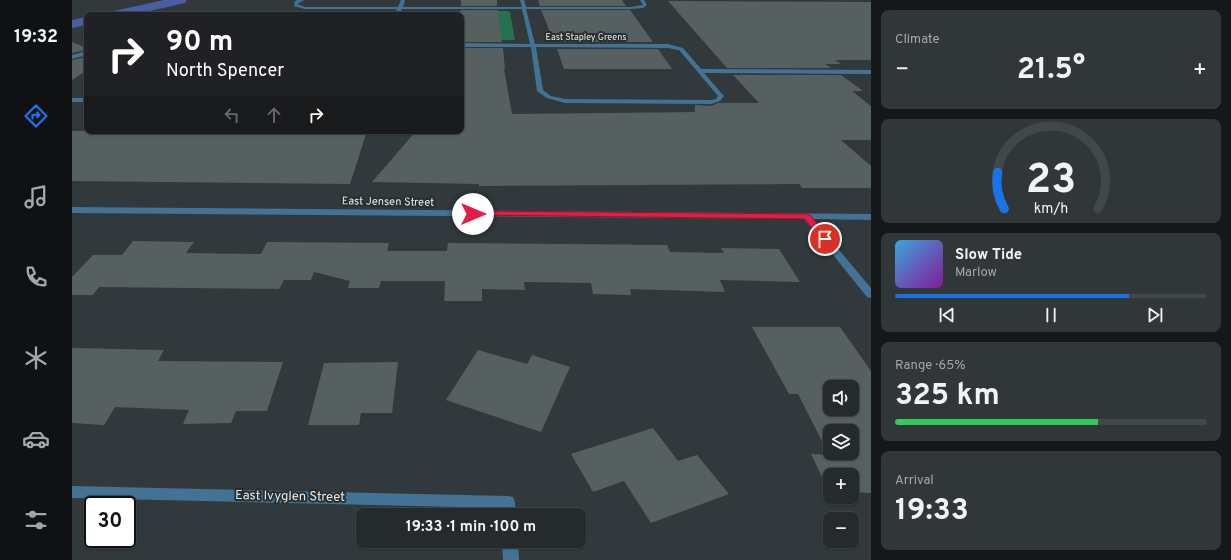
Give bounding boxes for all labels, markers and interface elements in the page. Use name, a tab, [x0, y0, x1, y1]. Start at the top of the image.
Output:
text: 90 m	[166, 25, 233, 61]
text: 19:32	[14, 26, 58, 49]
icon: right	[100, 28, 152, 80]
street label: East Stapley Greens	[546, 32, 626, 43]
text: Climate	[895, 32, 940, 48]
text: 21.5°	[1017, 52, 1085, 89]
text: −	[895, 57, 909, 84]
text: +	[1193, 57, 1207, 84]
text: North Spencer	[166, 60, 284, 83]
icon: directions	[22, 102, 50, 130]
icon: left	[221, 104, 243, 126]
icon: ahead	[263, 104, 285, 126]
icon: right	[305, 104, 327, 126]
text: 23	[1026, 155, 1076, 208]
icon: music	[22, 183, 50, 211]
position arrow	[452, 193, 494, 235]
street label: East Jensen Street	[342, 194, 434, 210]
text: km/h	[1034, 200, 1068, 218]
pin	[808, 222, 842, 256]
icon: arrive	[814, 228, 836, 250]
text: Slow Tide	[955, 246, 1022, 265]
icon: phone	[22, 263, 50, 291]
text: Marlow	[955, 265, 997, 281]
icon: previous	[936, 304, 958, 326]
icon: pause	[1040, 304, 1062, 326]
icon: next	[1144, 304, 1166, 326]
icon: climate	[22, 344, 50, 372]
text: Range · 65%	[895, 358, 966, 374]
text: 325 km	[895, 378, 1000, 415]
map controls	[823, 380, 859, 548]
button: sound	[823, 380, 859, 416]
button: layers	[823, 424, 859, 460]
icon: car	[22, 425, 50, 453]
button: +	[823, 468, 859, 504]
text: Arrival	[895, 473, 934, 489]
street label: East Ivyglen Street	[235, 488, 345, 506]
text: 19:33	[895, 493, 969, 530]
speed limit sign: 30	[84, 496, 136, 548]
icon: filters	[22, 506, 50, 534]
button: −	[823, 512, 859, 548]
text: 19:33 · 1 min · 100 m	[406, 518, 536, 537]

